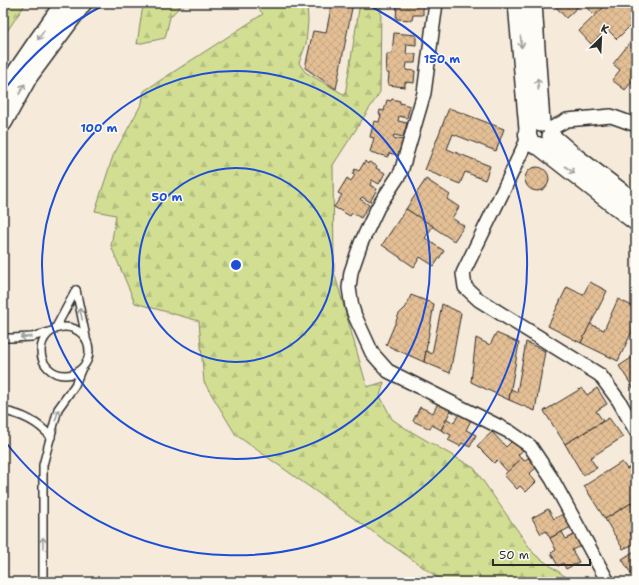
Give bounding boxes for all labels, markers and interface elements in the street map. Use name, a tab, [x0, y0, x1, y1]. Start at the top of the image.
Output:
north arrow	[581, 18, 621, 58]
text: K	[598, 21, 612, 38]
one-way arrow	[37, 29, 45, 40]
one-way arrow	[517, 35, 524, 48]
text: 150 m	[424, 51, 460, 67]
one-way arrow	[535, 78, 542, 91]
one-way arrow	[18, 83, 26, 95]
text: 100 m	[81, 120, 118, 136]
one-way arrow	[564, 166, 575, 175]
text: 50 m	[152, 189, 183, 205]
centre of rings	[229, 258, 243, 272]
one-way arrow	[77, 308, 85, 321]
one-way arrow	[20, 334, 33, 341]
one-way arrow	[54, 409, 61, 422]
one-way arrow	[39, 537, 47, 550]
scale bar	[493, 541, 590, 567]
text: 50 m	[499, 547, 529, 563]

